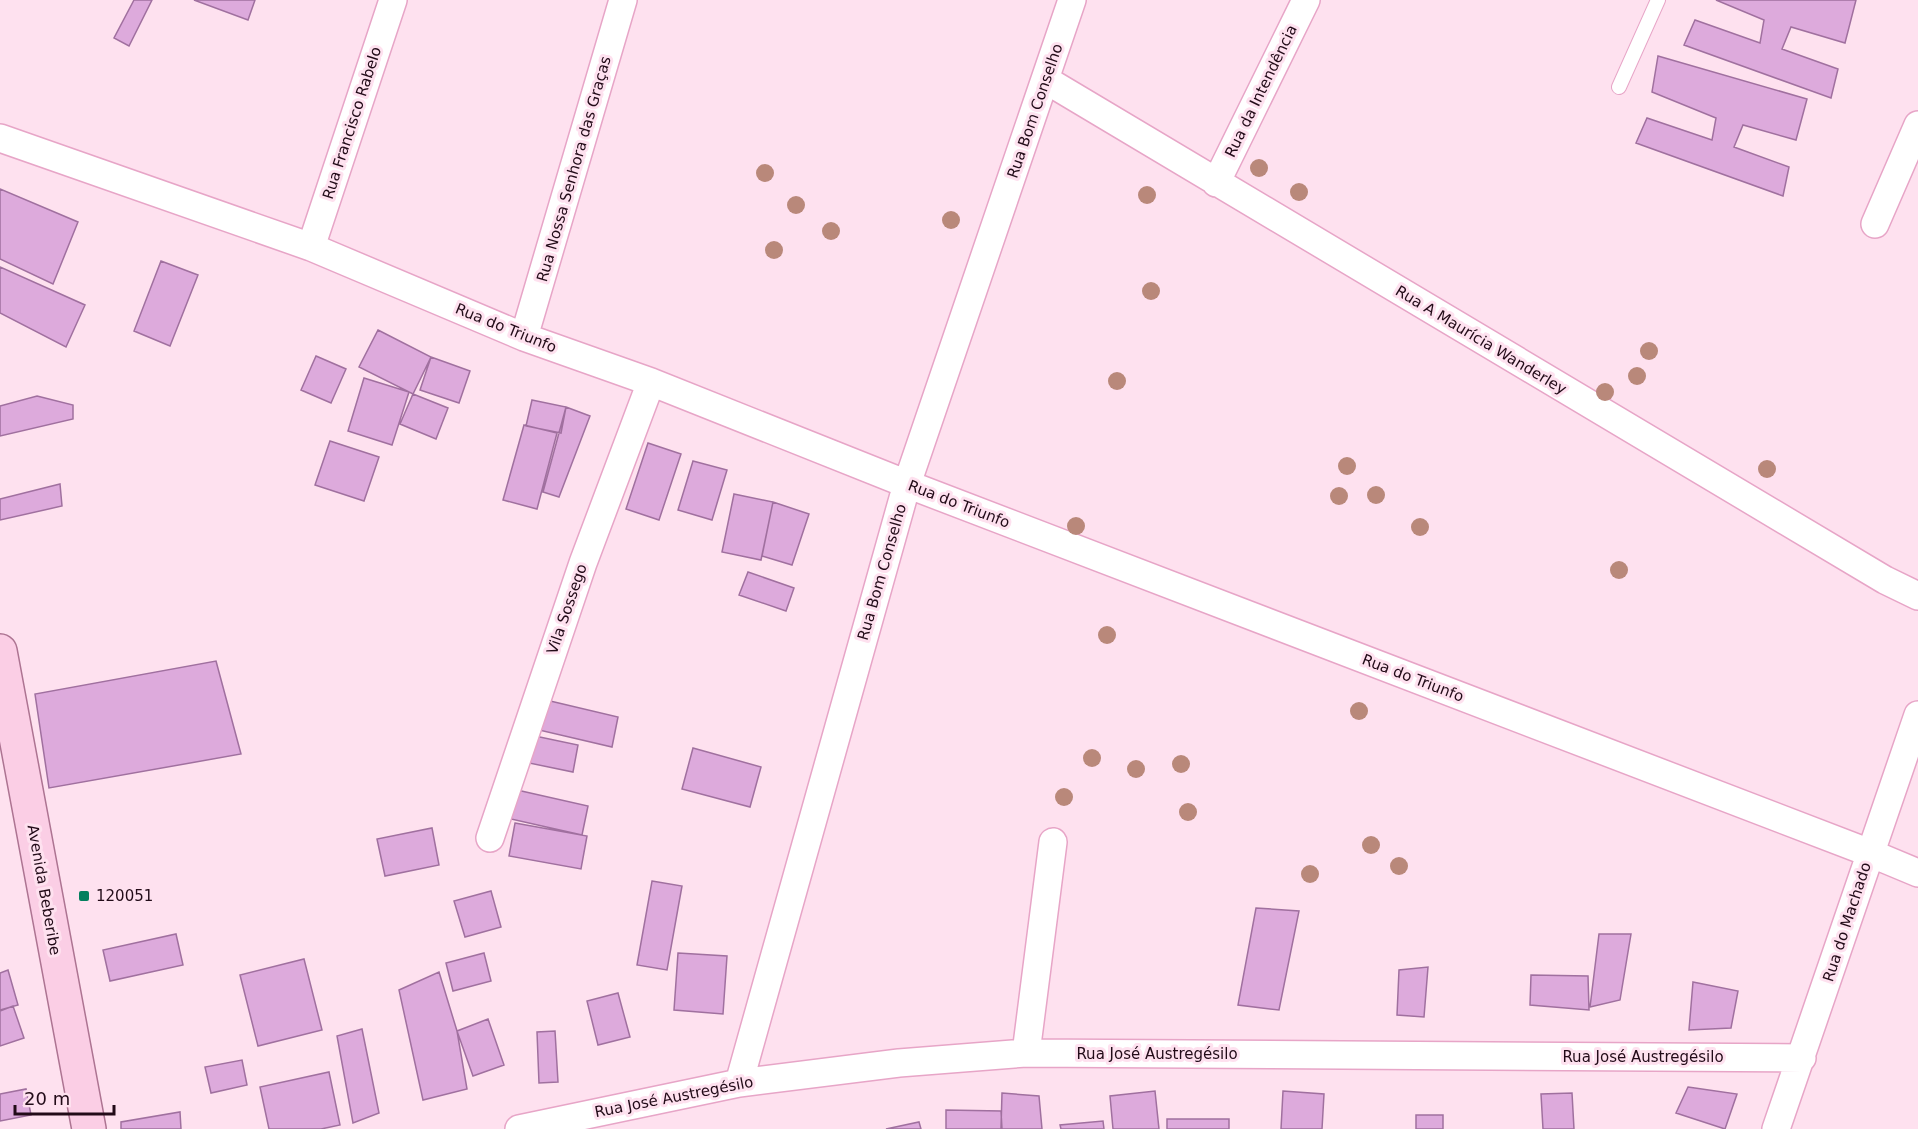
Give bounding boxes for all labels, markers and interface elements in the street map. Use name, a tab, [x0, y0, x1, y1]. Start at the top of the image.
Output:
street label: Rua da Intendência	[1221, 22, 1301, 160]
street label: Rua Bom Conselho	[1004, 41, 1066, 181]
street label: Rua Francisco Rabelo	[319, 44, 385, 202]
street label: Rua Nossa Senhora das Graças	[533, 54, 615, 284]
street label: Rua A Maurícia Wanderley	[1392, 282, 1570, 398]
street label: Rua do Triunfo	[453, 300, 559, 356]
street label: Rua do Triunfo	[906, 476, 1012, 532]
street label: Rua Bom Conselho	[854, 502, 910, 642]
street label: Vila Sossego	[543, 561, 591, 657]
street label: Rua do Triunfo	[1360, 650, 1466, 706]
street label: Avenida Beberibe	[24, 823, 64, 957]
street label: Rua do Machado	[1819, 860, 1875, 984]
place label: 120051	[96, 887, 153, 905]
marker: 120051	[77, 889, 91, 903]
street label: Rua José Austregésilo	[1076, 1045, 1238, 1063]
street label: Rua José Austregésilo	[1562, 1048, 1724, 1066]
street label: Rua José Austregésilo	[593, 1073, 755, 1121]
scale bar	[15, 1078, 114, 1116]
text: 20 m	[24, 1088, 70, 1109]

